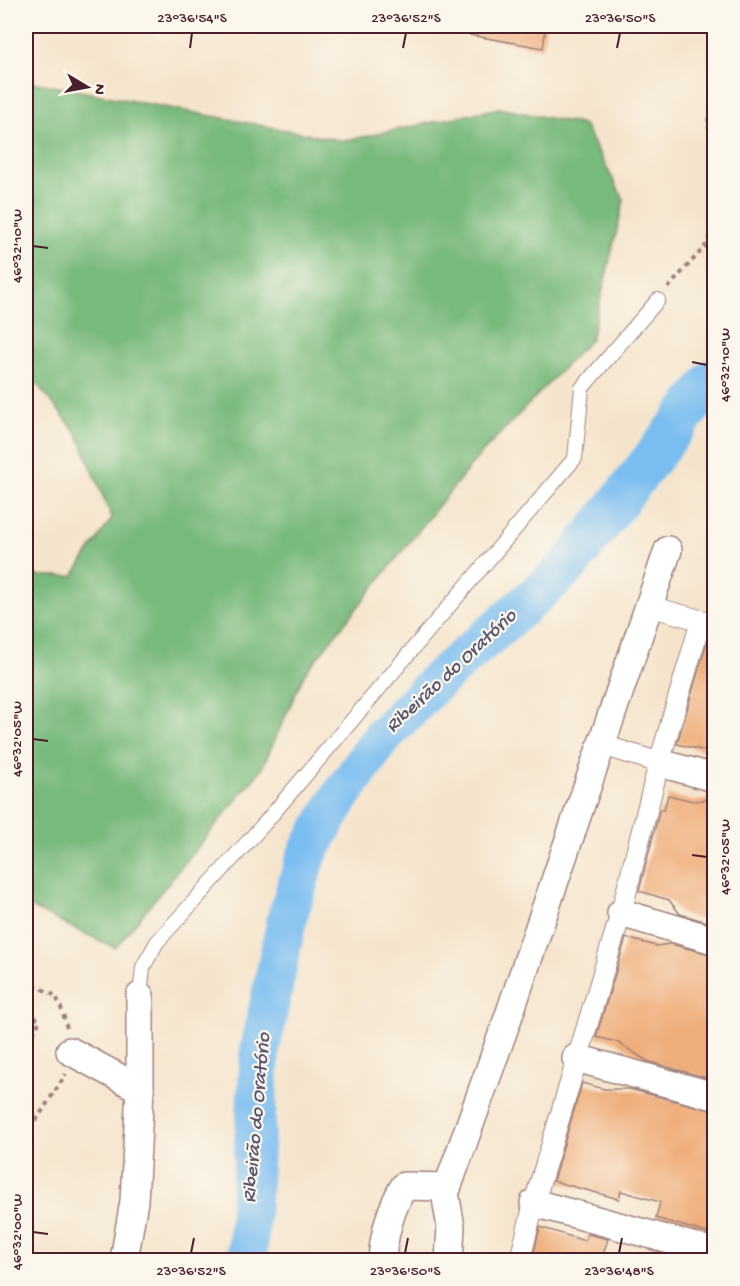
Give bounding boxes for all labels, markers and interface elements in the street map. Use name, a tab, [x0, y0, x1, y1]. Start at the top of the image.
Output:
text: 23°36'54"S	[157, 10, 227, 28]
text: 23°36'52"S	[371, 10, 441, 28]
text: 23°36'50"S	[585, 10, 655, 28]
north arrow	[57, 57, 117, 117]
text: N	[88, 82, 109, 96]
text: 46°32'10"W	[9, 209, 27, 283]
text: 46°32'10"W	[717, 328, 735, 402]
water label: Ribeirão do Oratório	[382, 604, 523, 739]
text: 46°32'05"W	[9, 701, 27, 777]
text: 46°32'05"W	[717, 819, 735, 895]
water label: Ribeirão do Oratório	[239, 1030, 277, 1204]
text: 46°32'00"W	[9, 1194, 27, 1270]
text: 23°36'52"S	[156, 1263, 226, 1281]
text: 23°36'50"S	[370, 1263, 440, 1281]
text: 23°36'48"S	[584, 1263, 654, 1281]

